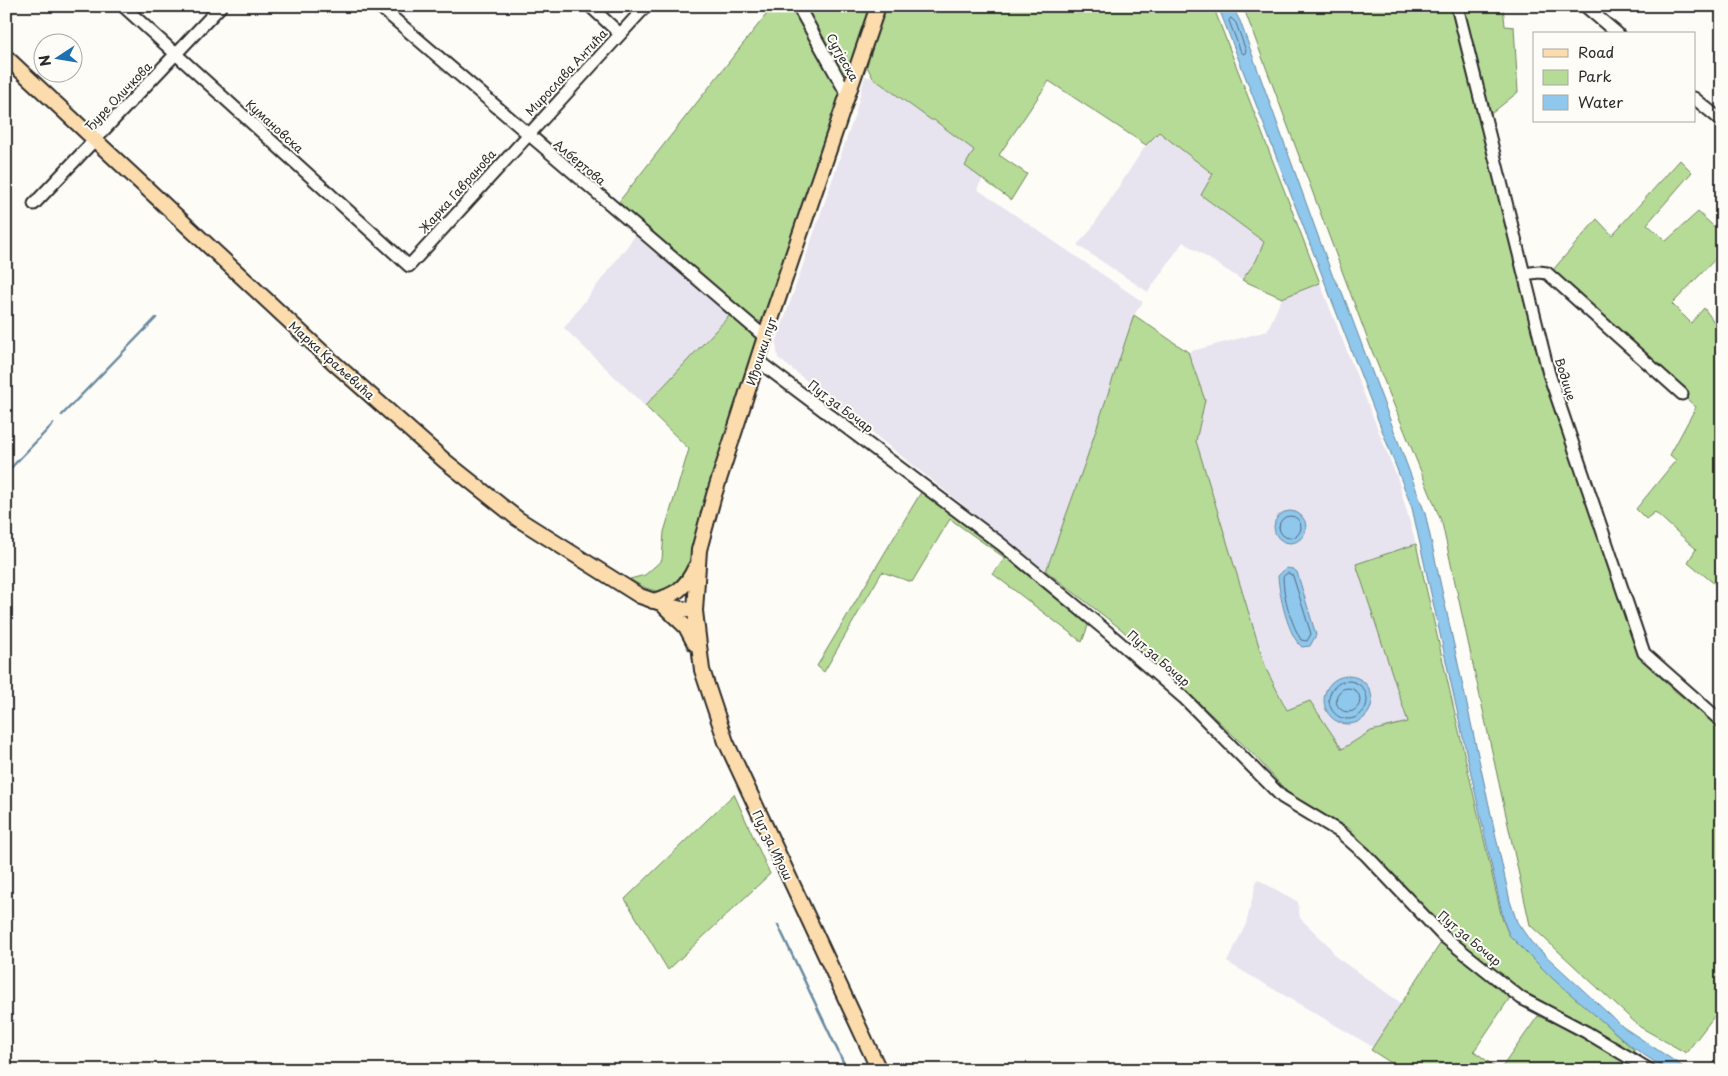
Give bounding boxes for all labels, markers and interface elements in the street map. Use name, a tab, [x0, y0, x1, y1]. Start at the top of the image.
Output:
street label: Мирослава Антића	[521, 24, 611, 119]
street label: Сутјеска	[822, 30, 864, 85]
north arrow	[32, 32, 82, 82]
legend	[1533, 32, 1696, 122]
text: Road	[1578, 40, 1614, 63]
text: N	[33, 53, 56, 68]
street label: Ђуре Оличкова	[80, 57, 156, 135]
text: Park	[1578, 64, 1612, 87]
text: Water	[1578, 90, 1623, 113]
street label: Кумановска	[242, 95, 308, 157]
street label: Албертова	[550, 135, 610, 190]
street label: Жарка Гавранова	[414, 145, 500, 237]
street label: Иђошки пут	[741, 314, 781, 388]
street label: Марка Краљевића	[285, 316, 379, 404]
street label: Водице	[1551, 355, 1581, 403]
street label: Пут за Бочар	[804, 375, 878, 437]
street label: Пут за Бочар	[1124, 626, 1194, 690]
street label: Пут за Иђош	[748, 807, 798, 883]
street label: Пут за Бочар	[1434, 906, 1506, 970]

